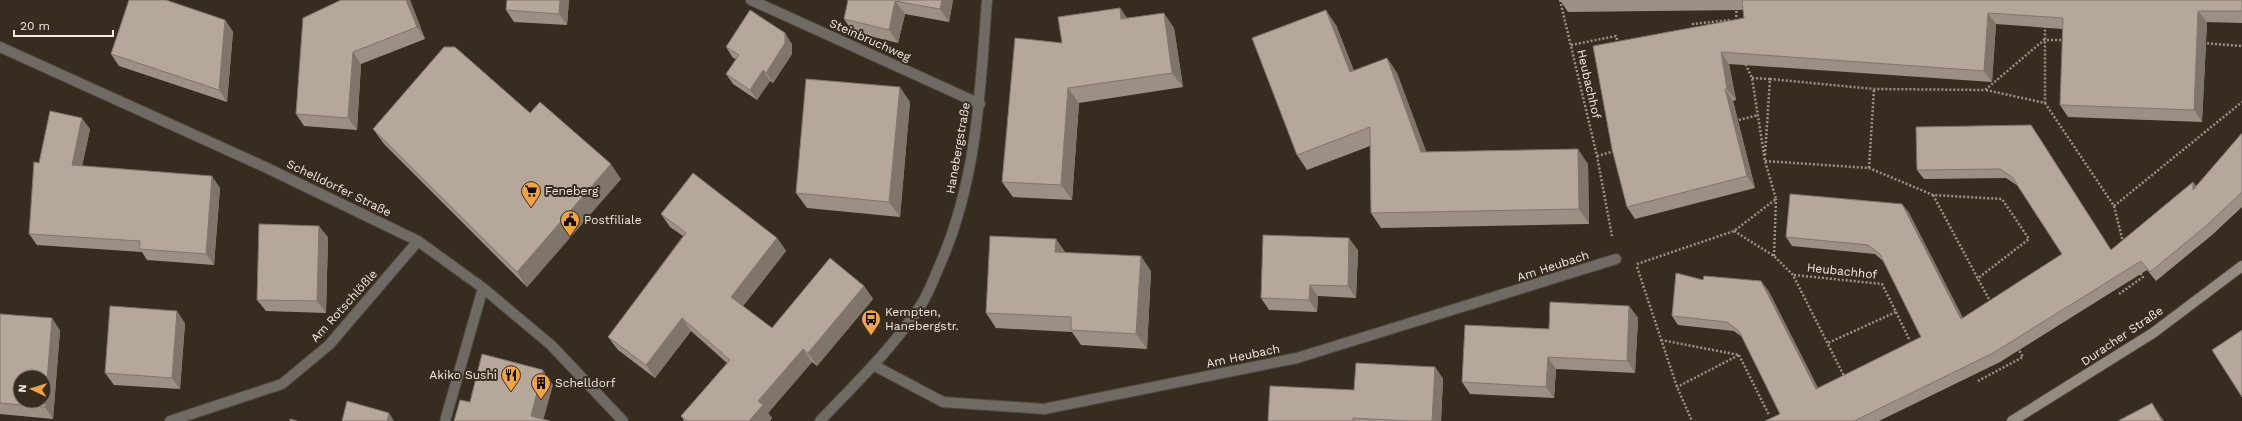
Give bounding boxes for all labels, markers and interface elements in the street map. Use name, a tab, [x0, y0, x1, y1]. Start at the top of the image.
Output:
scale bar	[14, 12, 113, 38]
street label: Steinbruchweg	[827, 16, 913, 64]
text: 20 m	[20, 19, 50, 33]
street label: Heubachhof	[1574, 48, 1604, 120]
street label: Hanebergstraße	[943, 101, 973, 195]
street label: Schelldorfer Straße	[284, 157, 394, 219]
supermarket icon: Feneberg	[520, 180, 542, 208]
place label: Feneberg	[545, 184, 599, 198]
public building icon: Postfiliale	[559, 209, 581, 237]
place label: Postfiliale	[584, 213, 642, 227]
street label: Am Heubach	[1515, 248, 1591, 284]
street label: Heubachhof	[1806, 260, 1878, 282]
street label: Am Rotschlößle	[308, 267, 380, 345]
street label: Duracher Straße	[2078, 303, 2166, 369]
place label: Kempten, Hanebergstr.	[885, 305, 959, 333]
bus stop icon: Kempten, Hanebergstr.	[860, 308, 882, 336]
street label: Am Heubach	[1205, 341, 1281, 371]
restaurant icon: Akiko Sushi	[500, 364, 522, 392]
place label: Akiko Sushi	[429, 368, 497, 382]
north arrow	[12, 369, 52, 409]
building icon: Schelldorf	[530, 372, 552, 400]
place label: Schelldorf	[555, 376, 616, 390]
text: N	[16, 384, 29, 393]

